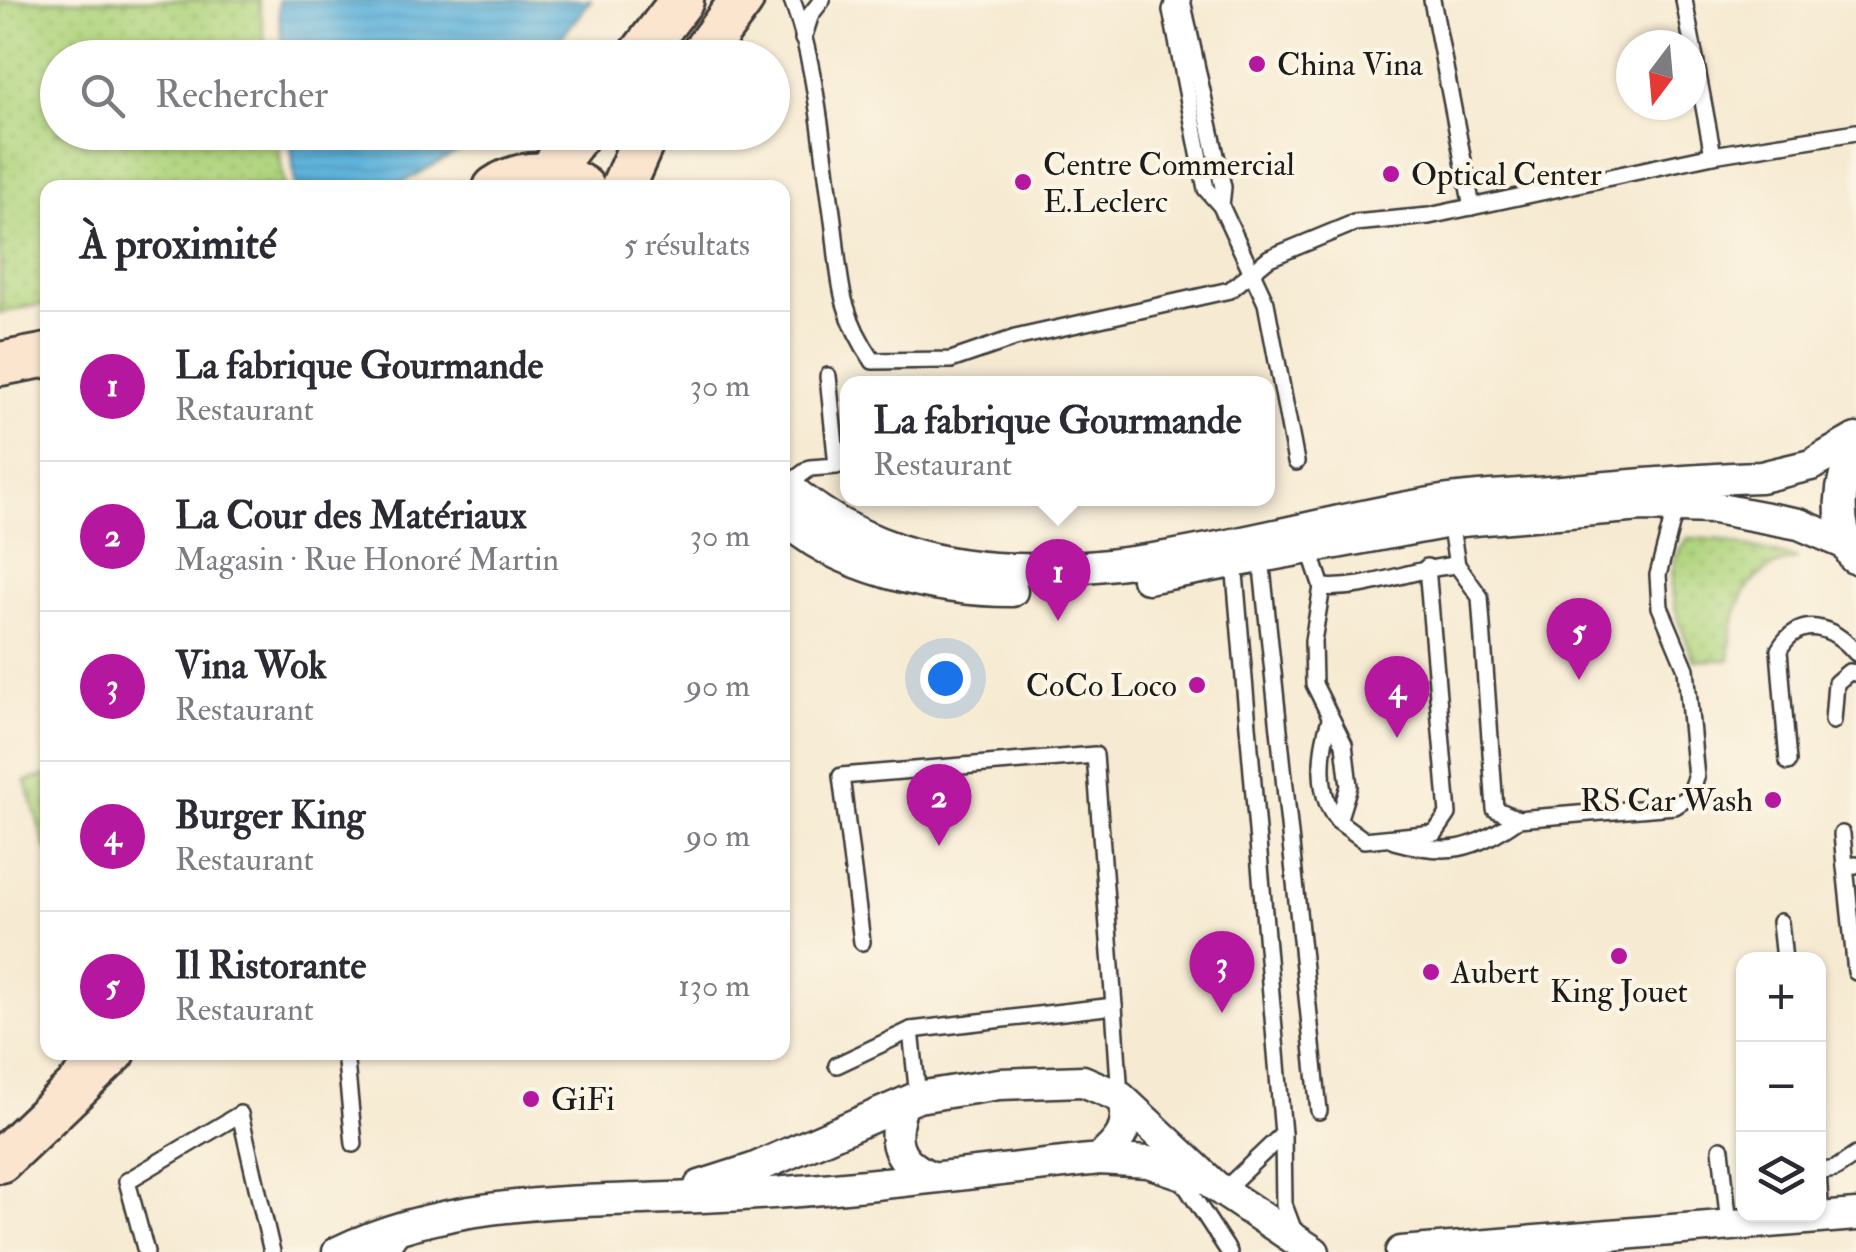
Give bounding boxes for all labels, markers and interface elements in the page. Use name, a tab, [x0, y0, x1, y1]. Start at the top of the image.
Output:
north arrow	[1616, 30, 1706, 120]
search box	[40, 40, 790, 150]
place label: China Vina	[1277, 45, 1424, 85]
marker: China Vina	[1246, 53, 1268, 75]
icon: search	[75, 68, 130, 123]
text: Rechercher	[155, 71, 328, 119]
place label: Centre Commercial E.Leclerc	[1043, 145, 1295, 222]
place label: Optical Center	[1411, 155, 1602, 195]
marker: Optical Center	[1380, 163, 1402, 185]
marker: Centre Commercial E.Leclerc	[1012, 171, 1034, 193]
text: À proximité	[80, 219, 276, 271]
text: 5 résultats	[624, 225, 750, 265]
text: La fabrique Gourmande	[175, 342, 543, 390]
text: 1	[107, 366, 118, 406]
text: 30 m	[690, 366, 750, 406]
popup	[840, 376, 1275, 506]
text: Restaurant	[175, 390, 314, 430]
text: La fabrique Gourmande	[873, 397, 1242, 445]
text: Restaurant	[873, 445, 1012, 485]
text: La Cour des Matériaux	[175, 492, 527, 540]
text: 2	[104, 516, 121, 556]
text: 30 m	[690, 516, 750, 556]
pin: 1	[1026, 538, 1090, 621]
text: Magasin · Rue Honoré Martin	[175, 540, 559, 580]
pin: 5	[1546, 598, 1612, 680]
text: Vina Wok	[175, 642, 327, 690]
your location	[920, 653, 971, 704]
pin: 4	[1364, 656, 1430, 738]
text: 3	[106, 666, 119, 706]
text: 90 m	[686, 666, 750, 706]
place label: CoCo Loco	[1026, 666, 1177, 706]
marker: CoCo Loco	[1186, 674, 1208, 696]
text: Restaurant	[175, 690, 314, 730]
pin: 2	[906, 764, 972, 846]
place label: RS Car Wash	[1580, 781, 1753, 821]
marker: RS Car Wash	[1762, 789, 1784, 811]
text: Burger King	[175, 792, 365, 840]
text: 4	[104, 816, 121, 856]
text: 90 m	[686, 816, 750, 856]
text: Restaurant	[175, 840, 314, 880]
pin: 3	[1190, 930, 1254, 1013]
text: Il Ristorante	[175, 942, 366, 990]
marker: King Jouet	[1608, 945, 1630, 967]
map controls	[1736, 952, 1826, 1222]
button: +	[1736, 952, 1826, 1042]
place label: Aubert	[1450, 953, 1539, 993]
marker: Aubert	[1420, 961, 1442, 983]
text: 5	[105, 966, 120, 1006]
text: 130 m	[678, 966, 750, 1006]
place label: King Jouet	[1550, 972, 1688, 1012]
text: Restaurant	[175, 990, 314, 1030]
button: −	[1736, 1042, 1826, 1132]
place label: GiFi	[551, 1080, 615, 1120]
marker: GiFi	[520, 1088, 542, 1110]
button: layers	[1736, 1132, 1826, 1222]

